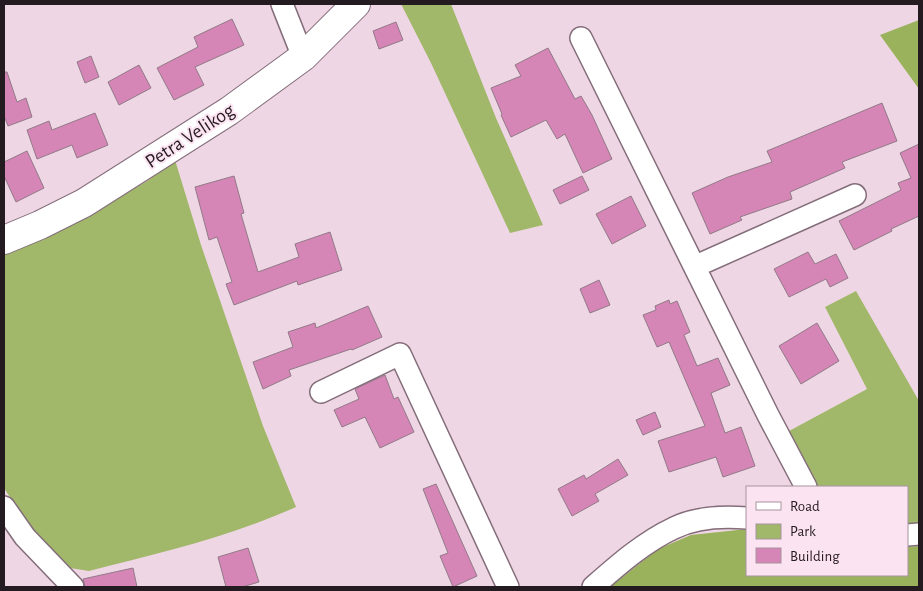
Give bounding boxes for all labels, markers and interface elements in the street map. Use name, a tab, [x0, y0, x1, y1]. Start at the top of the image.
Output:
street label: Petra Velikog	[142, 100, 238, 172]
legend	[746, 486, 908, 576]
text: Road	[790, 499, 820, 514]
text: Park	[790, 524, 816, 539]
text: Building	[790, 549, 840, 564]

